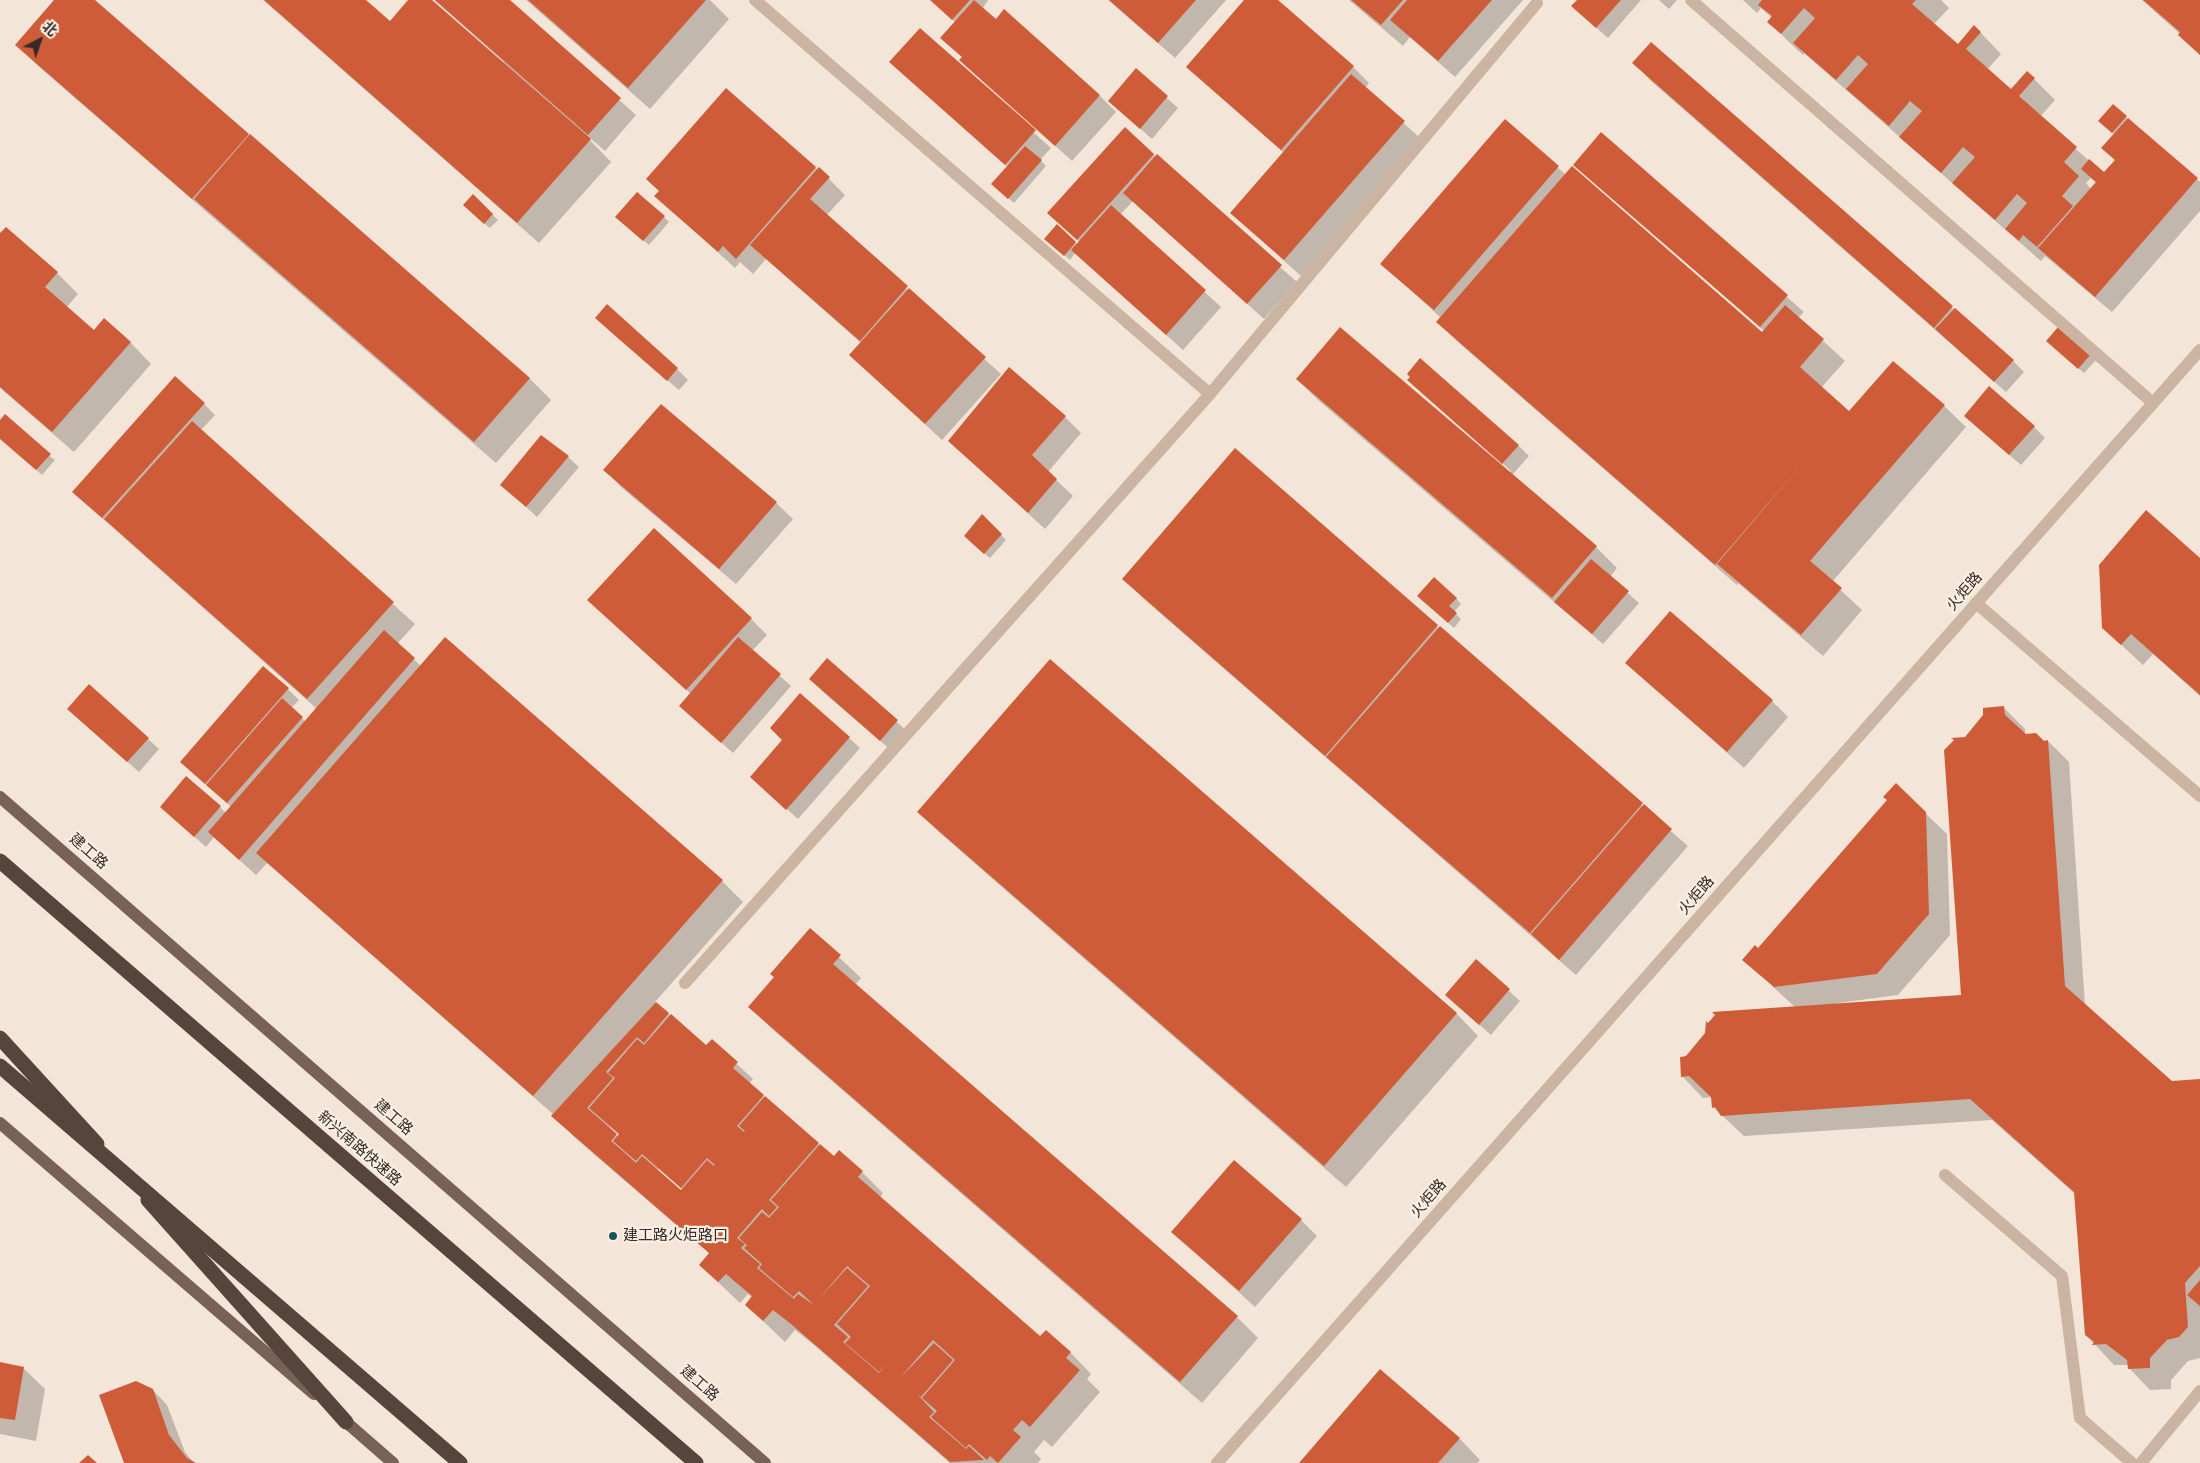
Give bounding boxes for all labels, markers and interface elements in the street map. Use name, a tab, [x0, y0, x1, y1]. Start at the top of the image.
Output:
north arrow	[15, 15, 65, 65]
text: 北	[39, 18, 60, 39]
street label: 火炬路	[1943, 569, 1987, 615]
street label: 建工路	[65, 830, 111, 874]
street label: 火炬路	[1675, 873, 1719, 919]
street label: 建工路	[370, 1096, 416, 1140]
street label: 新兴南路快速路	[313, 1108, 405, 1190]
street label: 火炬路	[1407, 1176, 1451, 1222]
place label: 建工路火炬路口	[623, 1227, 728, 1245]
marker: 建工路火炬路口	[607, 1230, 619, 1242]
street label: 建工路	[676, 1362, 722, 1406]

